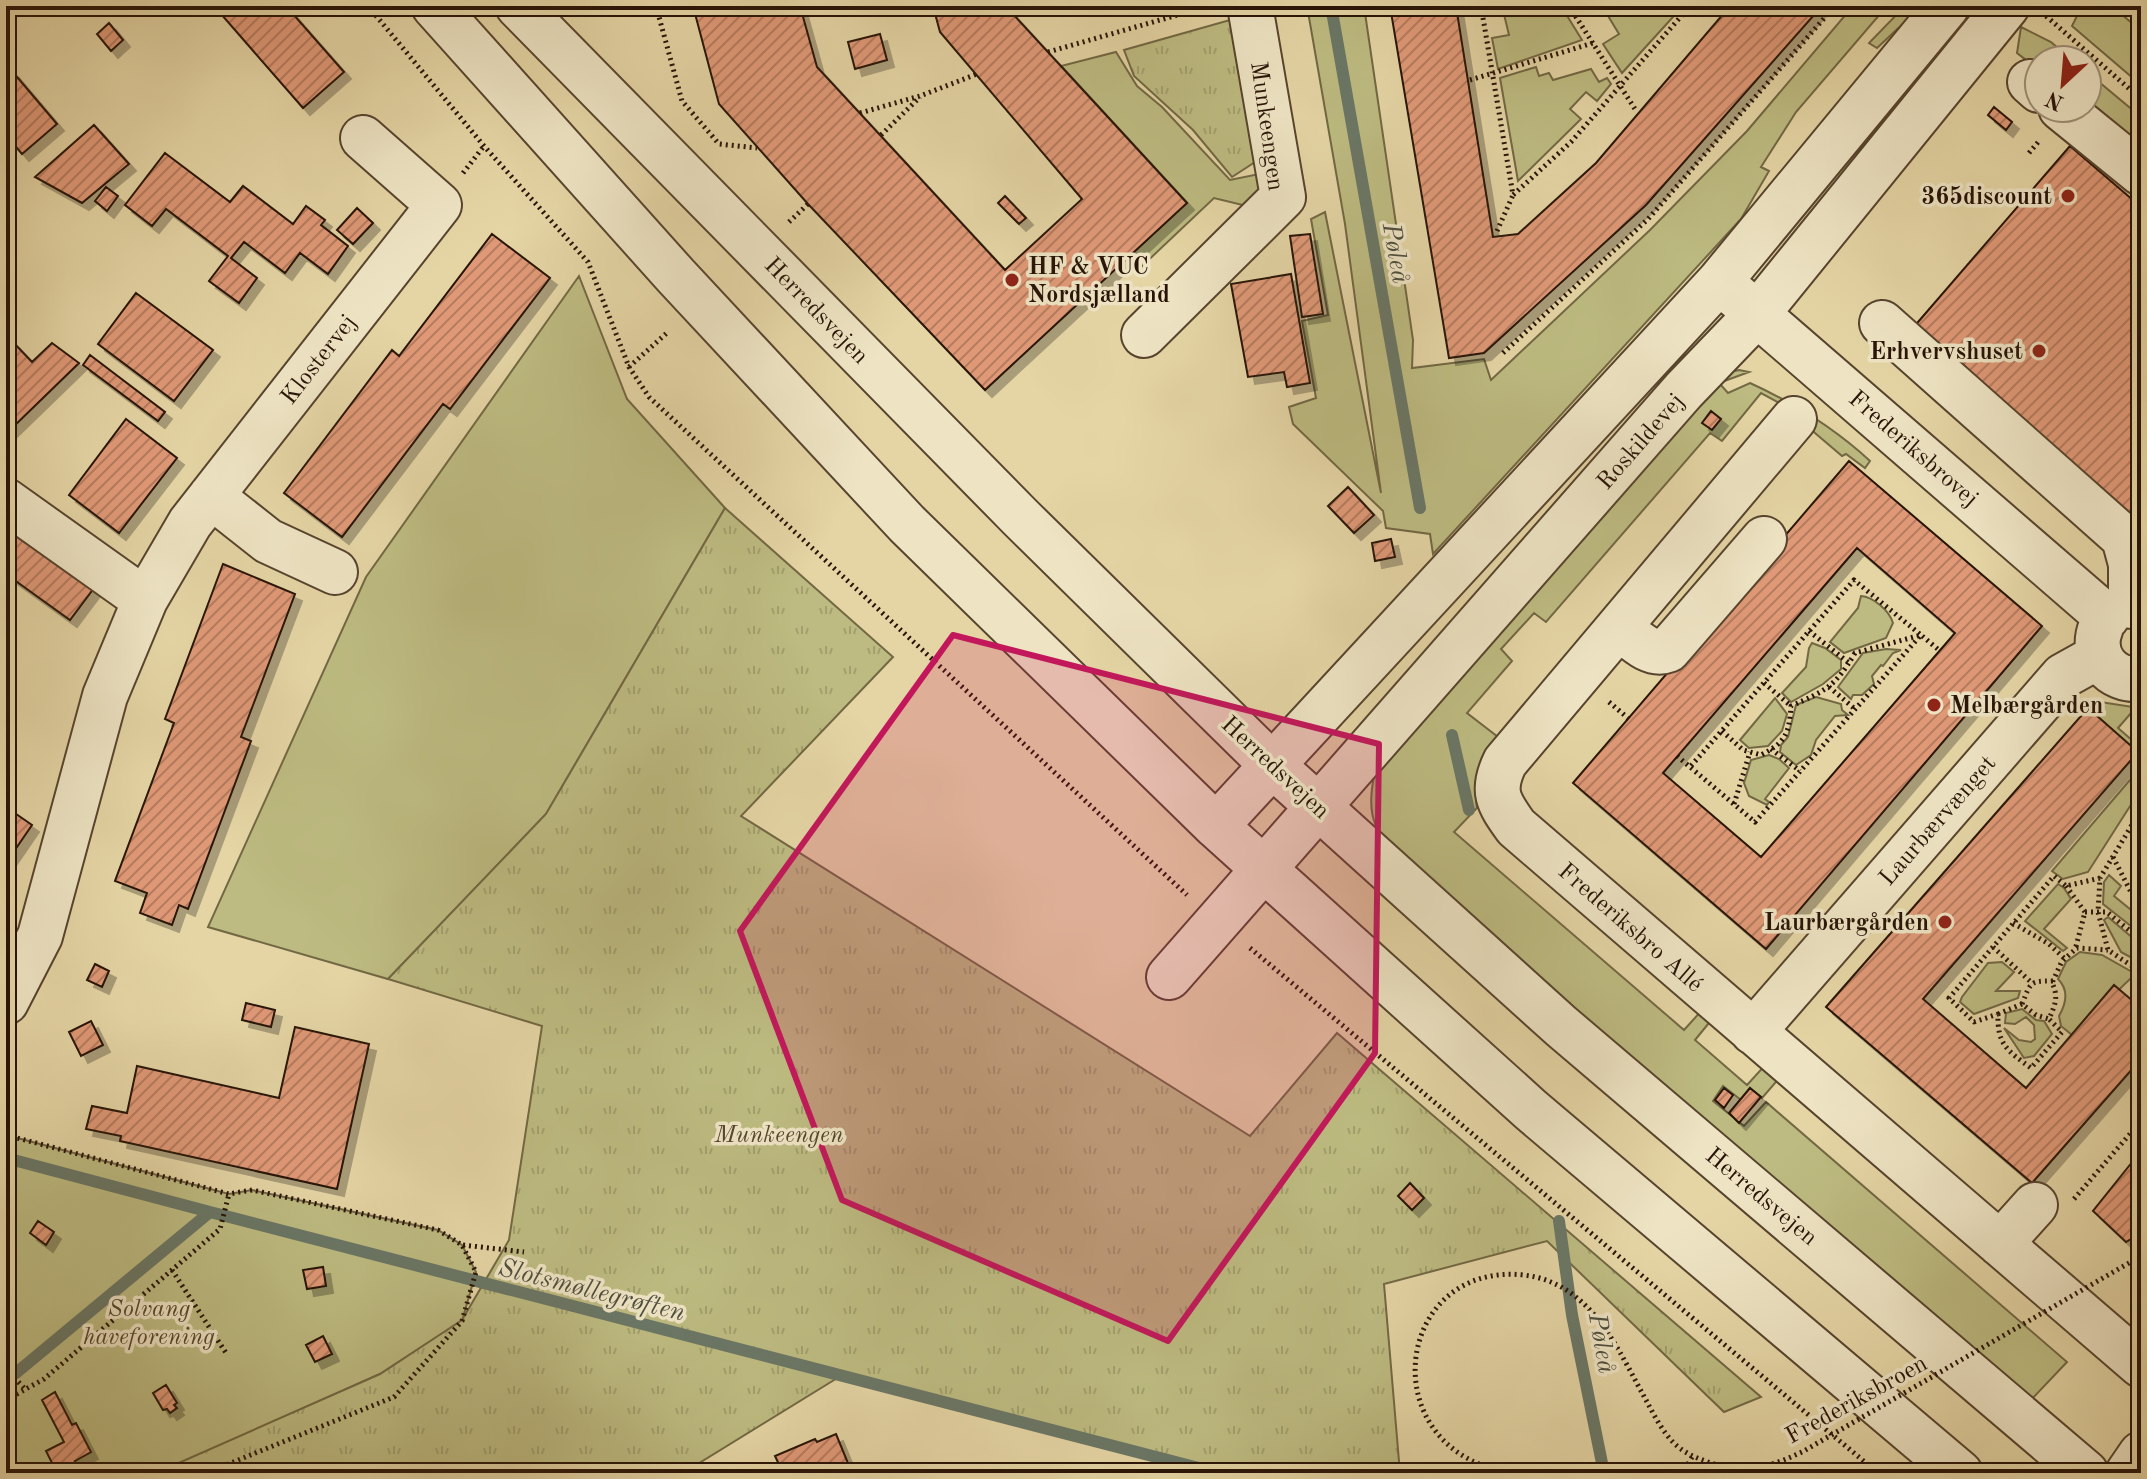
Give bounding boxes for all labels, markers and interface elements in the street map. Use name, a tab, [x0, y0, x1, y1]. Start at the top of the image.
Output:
north arrow	[2023, 44, 2103, 124]
street label: Munkeengen	[1245, 60, 1287, 193]
text: N	[2043, 87, 2067, 114]
place label: 365discount	[1921, 185, 2052, 210]
marker: 365discount	[2059, 187, 2077, 205]
water label: Pøleå	[1377, 220, 1413, 286]
street label: Herredsvejen	[759, 253, 872, 369]
place label: HF & VUC Nordsjælland	[1028, 256, 1170, 308]
marker: HF & VUC Nordsjælland	[1003, 271, 1021, 289]
street label: Klostervej	[277, 311, 362, 410]
place label: Erhvervshuset	[1869, 341, 2023, 365]
marker: Erhvervshuset	[2030, 342, 2048, 360]
street label: Frederiksbrovej	[1843, 387, 1982, 512]
street label: Roskildevej	[1593, 390, 1690, 495]
place label: Melbærgården	[1950, 695, 2103, 719]
marker: Melbærgården	[1925, 696, 1943, 714]
street label: Herredsvejen	[1216, 713, 1333, 824]
street label: Laurbærvænget	[1876, 752, 2001, 891]
street label: Frederiksbro Allé	[1553, 859, 1707, 998]
place label: Laurbærgården	[1764, 912, 1929, 936]
marker: Laurbærgården	[1936, 913, 1954, 931]
park label: Munkeengen	[713, 1124, 844, 1148]
street label: Herredsvejen	[1700, 1144, 1821, 1251]
water label: Slotsmøllegrøften	[495, 1255, 688, 1327]
park label: Solvang haveforening	[83, 1298, 215, 1350]
water label: Pøleå	[1583, 1310, 1619, 1376]
street label: Frederiksbroen	[1782, 1352, 1932, 1450]

